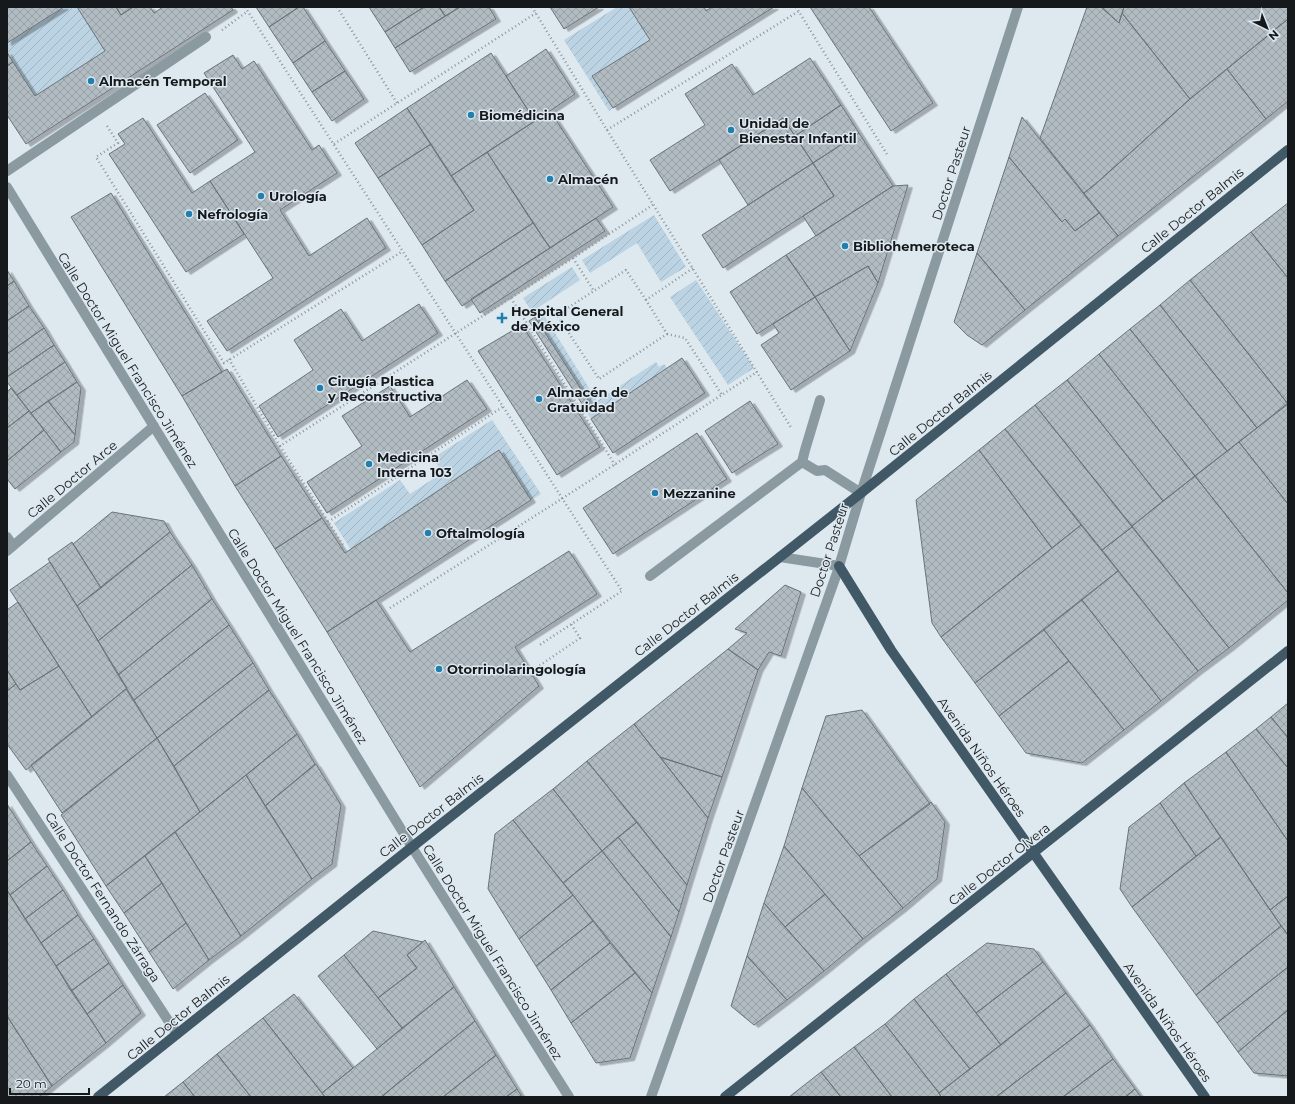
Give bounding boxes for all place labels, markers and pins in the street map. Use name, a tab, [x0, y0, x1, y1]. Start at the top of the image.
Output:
place label: Almacén Temporal	[98, 73, 227, 89]
marker: Almacén Temporal	[86, 76, 96, 86]
place label: Biomédicina	[479, 107, 565, 123]
marker: Biomédicina	[466, 110, 476, 120]
place label: Unidad de Bienestar Infantil	[739, 115, 857, 146]
marker: Unidad de Bienestar Infantil	[726, 125, 736, 135]
place label: Almacén	[557, 171, 618, 187]
marker: Almacén	[545, 174, 555, 184]
place label: Urología	[269, 188, 327, 204]
marker: Urología	[256, 191, 266, 201]
place label: Nefrología	[197, 206, 268, 222]
marker: Nefrología	[184, 209, 194, 219]
place label: Bibliohemeroteca	[853, 238, 975, 254]
marker: Bibliohemeroteca	[840, 241, 850, 251]
place label: Hospital General de México	[511, 303, 623, 334]
marker: Hospital General de México	[496, 312, 508, 324]
place label: Cirugía Plastica y Reconstructiva	[327, 373, 442, 404]
marker: Cirugía Plastica y Reconstructiva	[315, 383, 325, 393]
place label: Almacén de Gratuidad	[546, 384, 628, 415]
marker: Almacén de Gratuidad	[534, 394, 544, 404]
place label: Medicina Interna 103	[377, 449, 452, 480]
marker: Medicina Interna 103	[364, 459, 374, 469]
place label: Mezzanine	[663, 485, 736, 501]
marker: Mezzanine	[650, 488, 660, 498]
place label: Oftalmología	[436, 525, 525, 541]
marker: Oftalmología	[423, 528, 433, 538]
place label: Otorrinolaringología	[447, 661, 586, 677]
marker: Otorrinolaringología	[434, 664, 444, 674]

